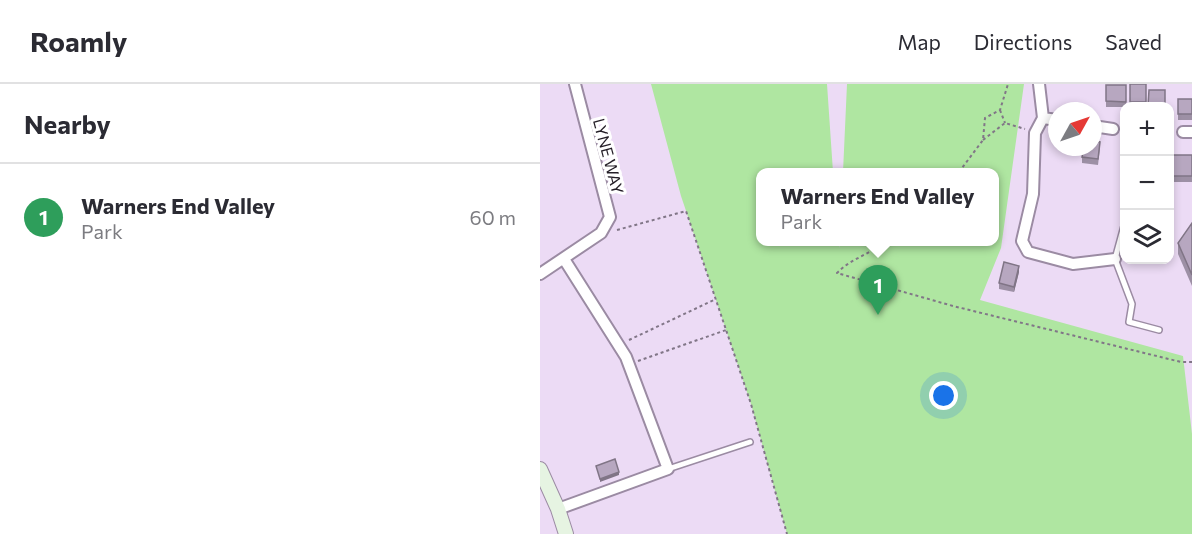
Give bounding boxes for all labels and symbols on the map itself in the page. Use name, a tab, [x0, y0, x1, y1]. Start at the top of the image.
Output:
north arrow	[1048, 102, 1102, 156]
street label: LYNE WAY	[590, 116, 628, 197]
pin: 1	[858, 266, 898, 315]
your location	[929, 381, 958, 410]

